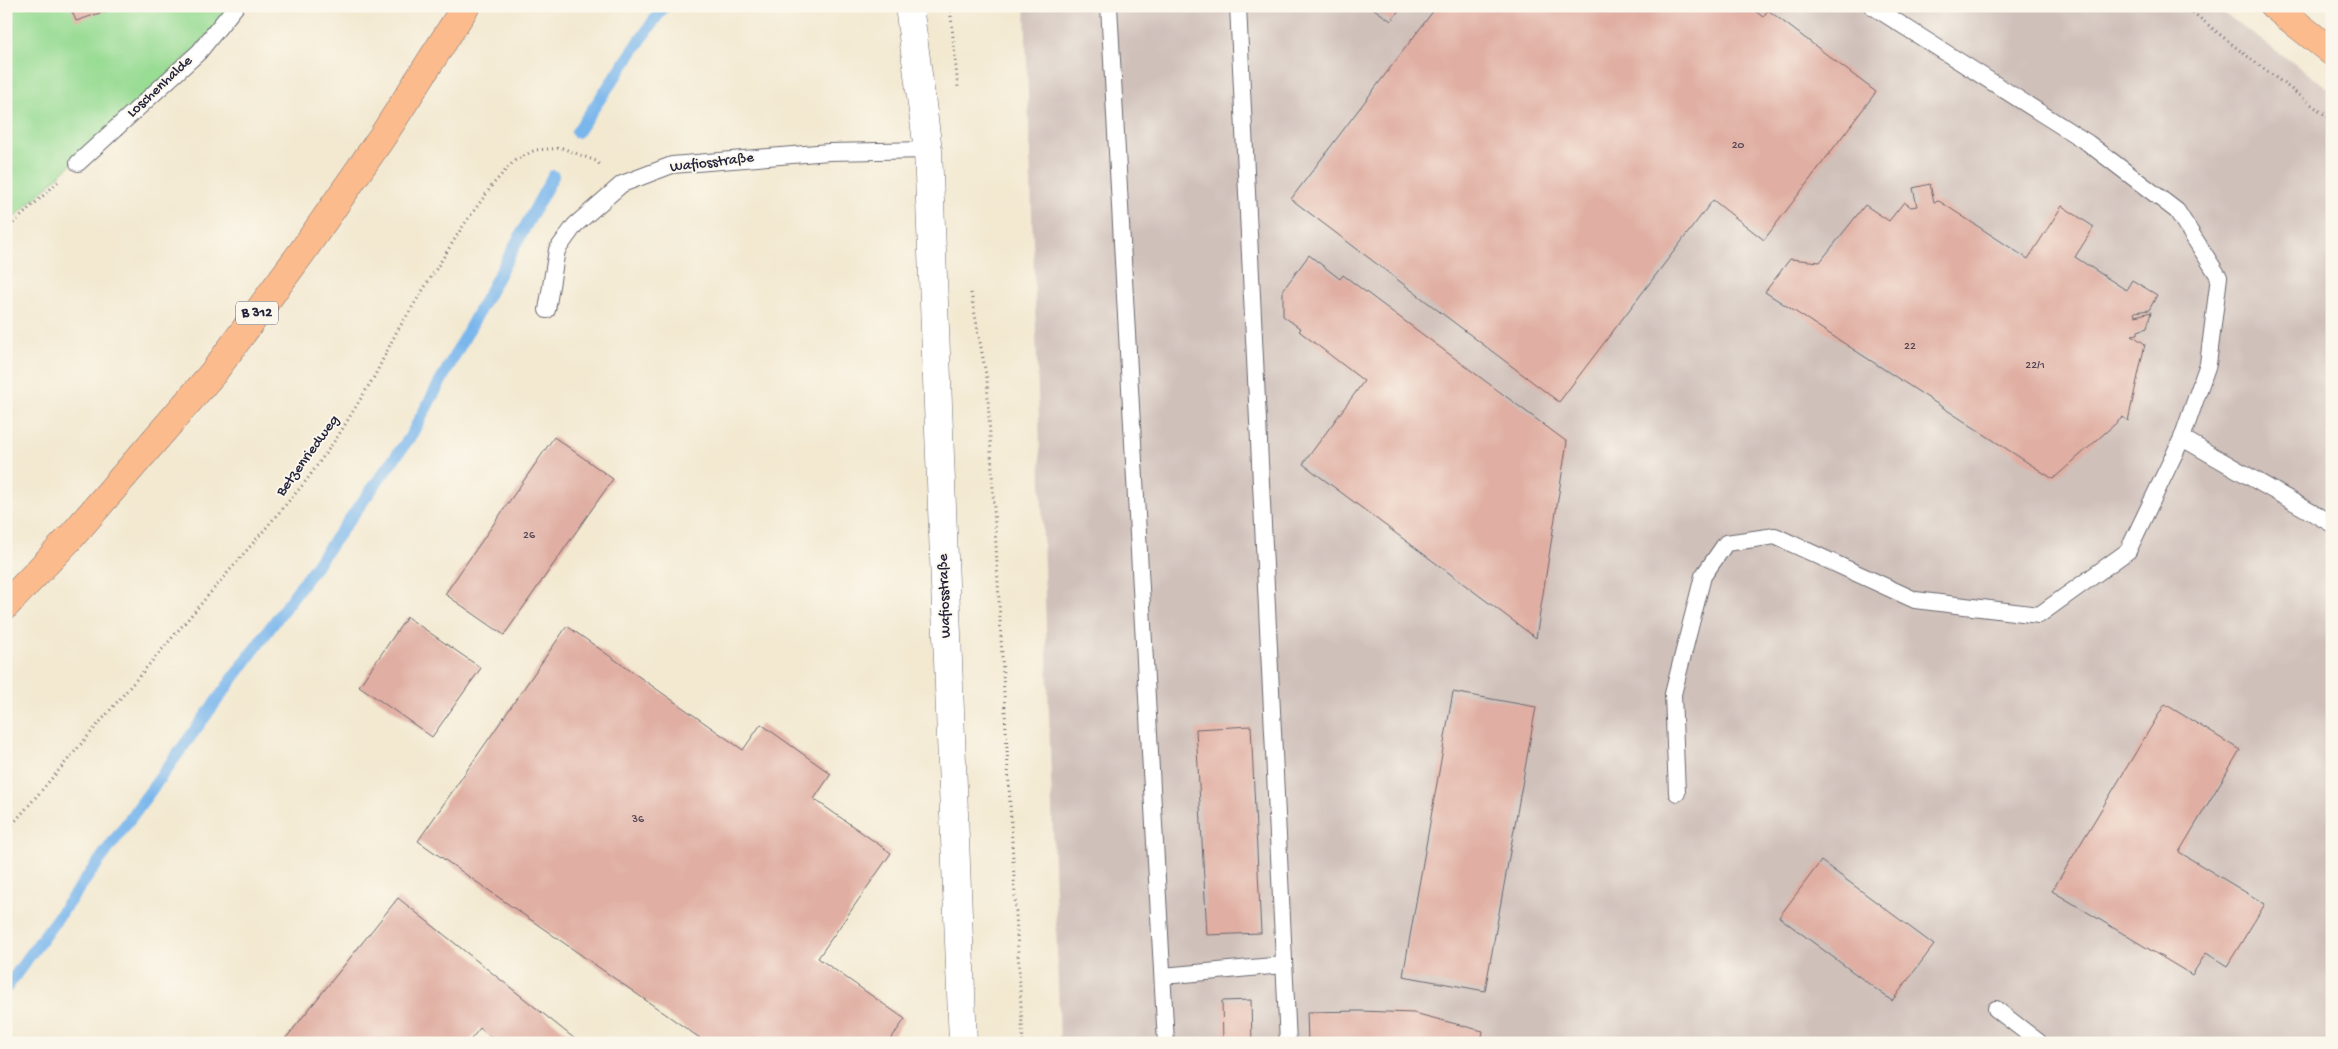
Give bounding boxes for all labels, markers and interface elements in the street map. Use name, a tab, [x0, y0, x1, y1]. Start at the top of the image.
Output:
street label: Loschenhalde	[123, 52, 197, 122]
house number: 20	[1732, 139, 1745, 153]
street label: Wafiosstraße	[669, 149, 755, 177]
road number: B 312	[236, 302, 278, 324]
house number: 22	[1904, 340, 1916, 354]
house number: 22/1	[2025, 359, 2045, 373]
street label: Betzenriedweg	[272, 412, 343, 501]
house number: 26	[523, 529, 536, 543]
street label: Wafiosstraße	[935, 553, 955, 638]
house number: 36	[631, 813, 645, 827]

